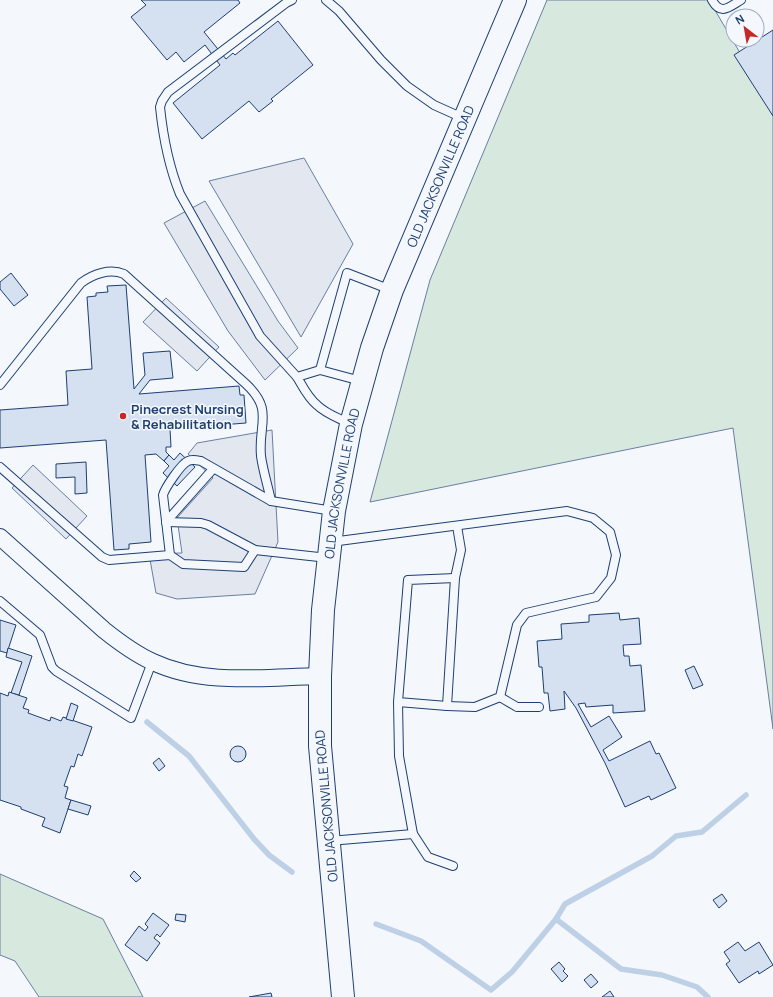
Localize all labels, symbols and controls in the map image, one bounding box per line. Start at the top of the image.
north arrow [725,8,765,48]
text: N [732,10,747,27]
street label: OLD JACKSONVILLE ROAD [402,102,478,250]
place label: Pinecrest Nursing & Rehabilitation [131,400,244,433]
street label: OLD JACKSONVILLE ROAD [320,406,364,560]
marker: Pinecrest Nursing & Rehabilitation [118,411,128,421]
street label: OLD JACKSONVILLE ROAD [310,729,342,883]

